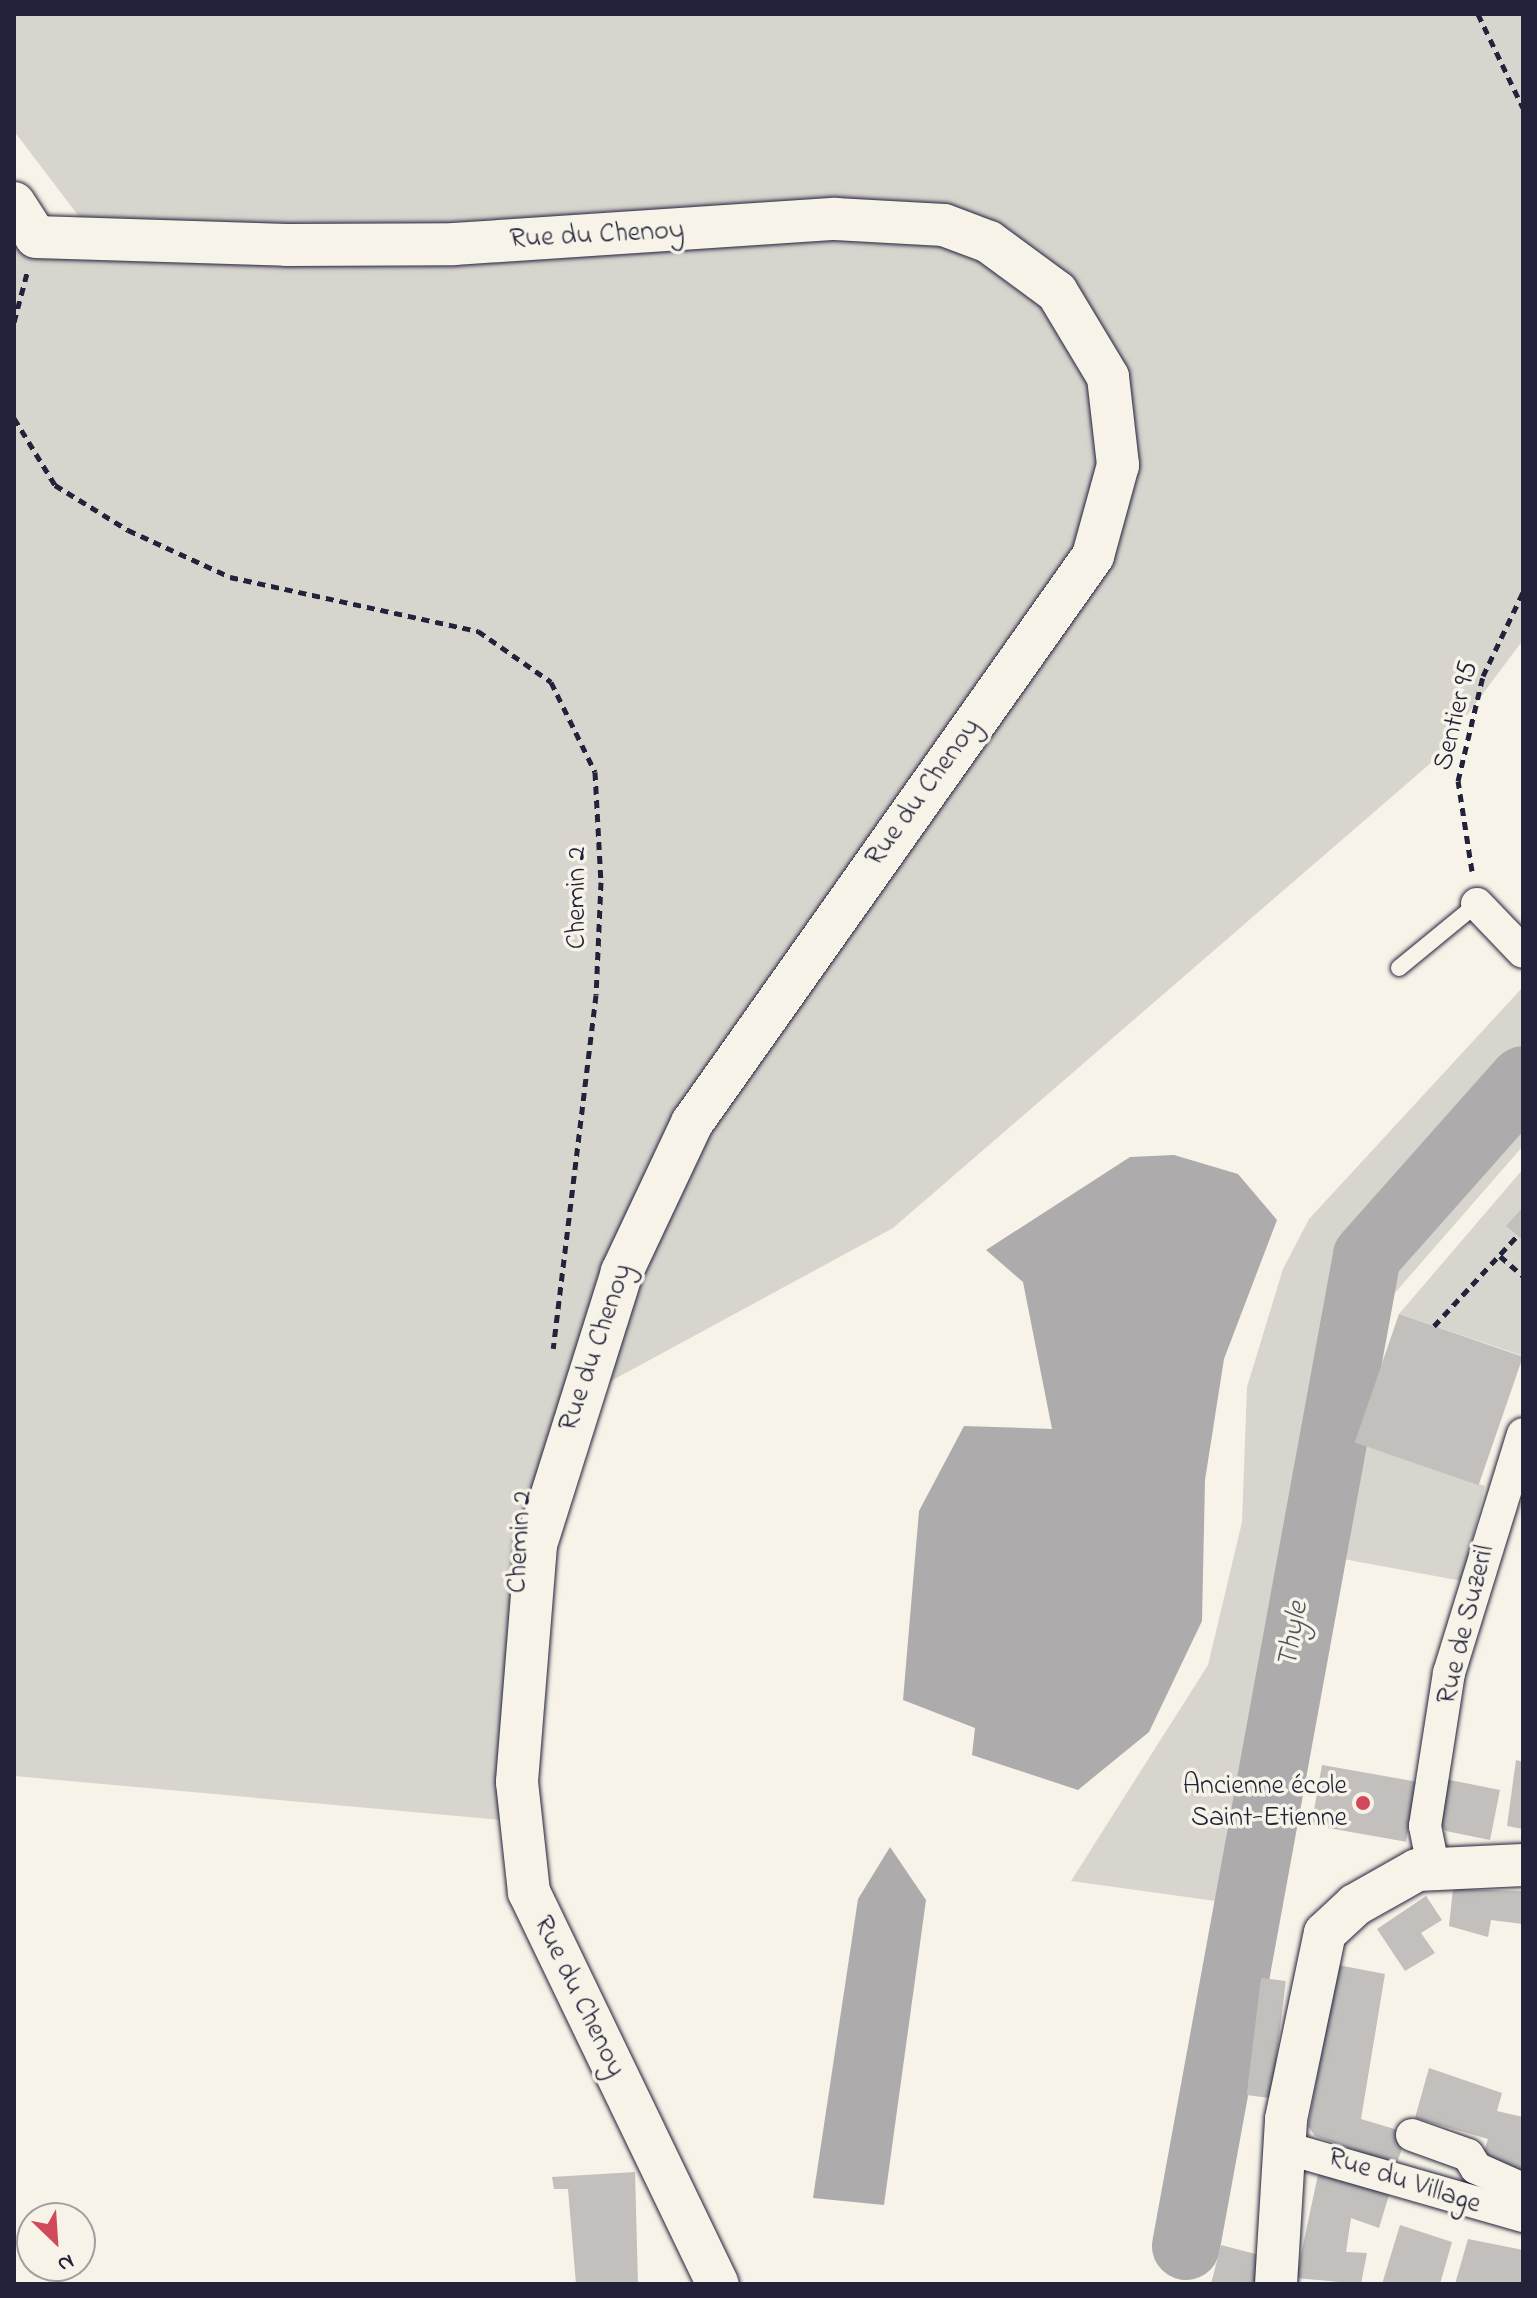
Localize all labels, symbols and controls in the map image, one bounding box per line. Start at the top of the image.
street label: Rue du Chenoy [509,215,685,257]
street label: Sentier 95 [1427,658,1487,774]
street label: Rue du Chenoy [859,712,989,874]
street label: Chemin 2 [561,847,595,949]
street label: Rue du Chenoy [553,1260,641,1436]
street label: Chemin 2 [502,1490,540,1594]
street label: Rue de Suzeril [1431,1542,1503,1708]
water label: Thyle [1270,1599,1318,1671]
place label: Ancienne école Saint-Etienne [1183,1770,1347,1836]
marker: Ancienne école Saint-Etienne [1354,1794,1372,1812]
street label: Rue du Chenoy [525,1911,631,2083]
street label: Rue du Village [1323,2141,1485,2223]
north arrow [16,2202,96,2282]
text: N [52,2244,79,2280]

